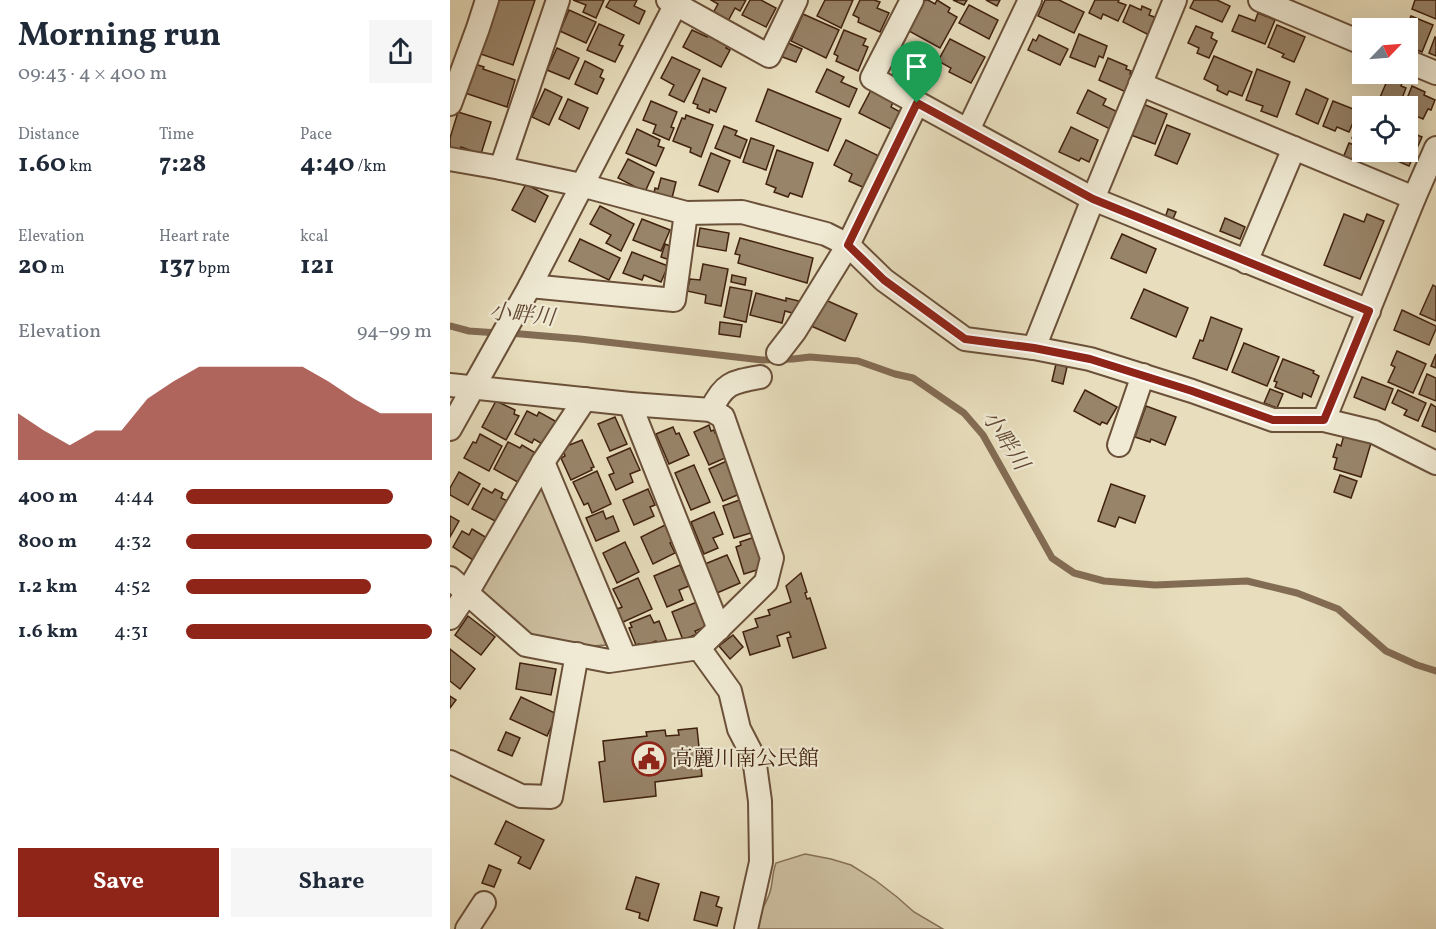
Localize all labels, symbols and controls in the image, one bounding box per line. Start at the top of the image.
text: Morning run [18,14,221,60]
north arrow [1352,18,1418,84]
map controls [1352,18,1418,162]
button: share [369,20,432,83]
pin [891,41,942,103]
icon: arrive [900,50,933,83]
text: 09:43 · 4 × 400 m [18,60,167,88]
button: locate [1352,96,1418,162]
text: Distance [18,124,79,146]
text: Time [159,124,194,146]
text: Pace [300,124,332,146]
text: 1.60 [18,146,66,182]
text: 7:28 [159,146,207,182]
text: 4:40 [300,146,354,182]
text: km [66,156,92,178]
text: /km [354,156,386,178]
text: Elevation [18,226,85,248]
text: Heart rate [159,226,230,248]
text: kcal [300,226,328,248]
text: 20 [18,248,47,284]
text: 137 [159,248,195,284]
text: 121 [300,248,334,284]
text: m [47,258,65,280]
text: bpm [195,258,230,280]
water label: 小畔川 [488,297,558,335]
text: Elevation [18,318,101,346]
text: 94–99 m [357,318,432,346]
water label: 小畔川 [973,405,1036,479]
text: 400 m [18,483,78,511]
text: 4:44 [114,483,155,511]
text: 800 m [18,528,77,556]
text: 4:32 [114,528,152,556]
text: 1.2 km [18,573,78,601]
text: 4:52 [114,573,151,601]
text: 1.6 km [18,618,78,646]
text: 4:31 [114,618,149,646]
public building icon: 高麗川南公民館 [631,741,667,777]
place label: 高麗川南公民館 [672,745,819,774]
button: Save [18,848,219,917]
button: Share [231,848,432,917]

